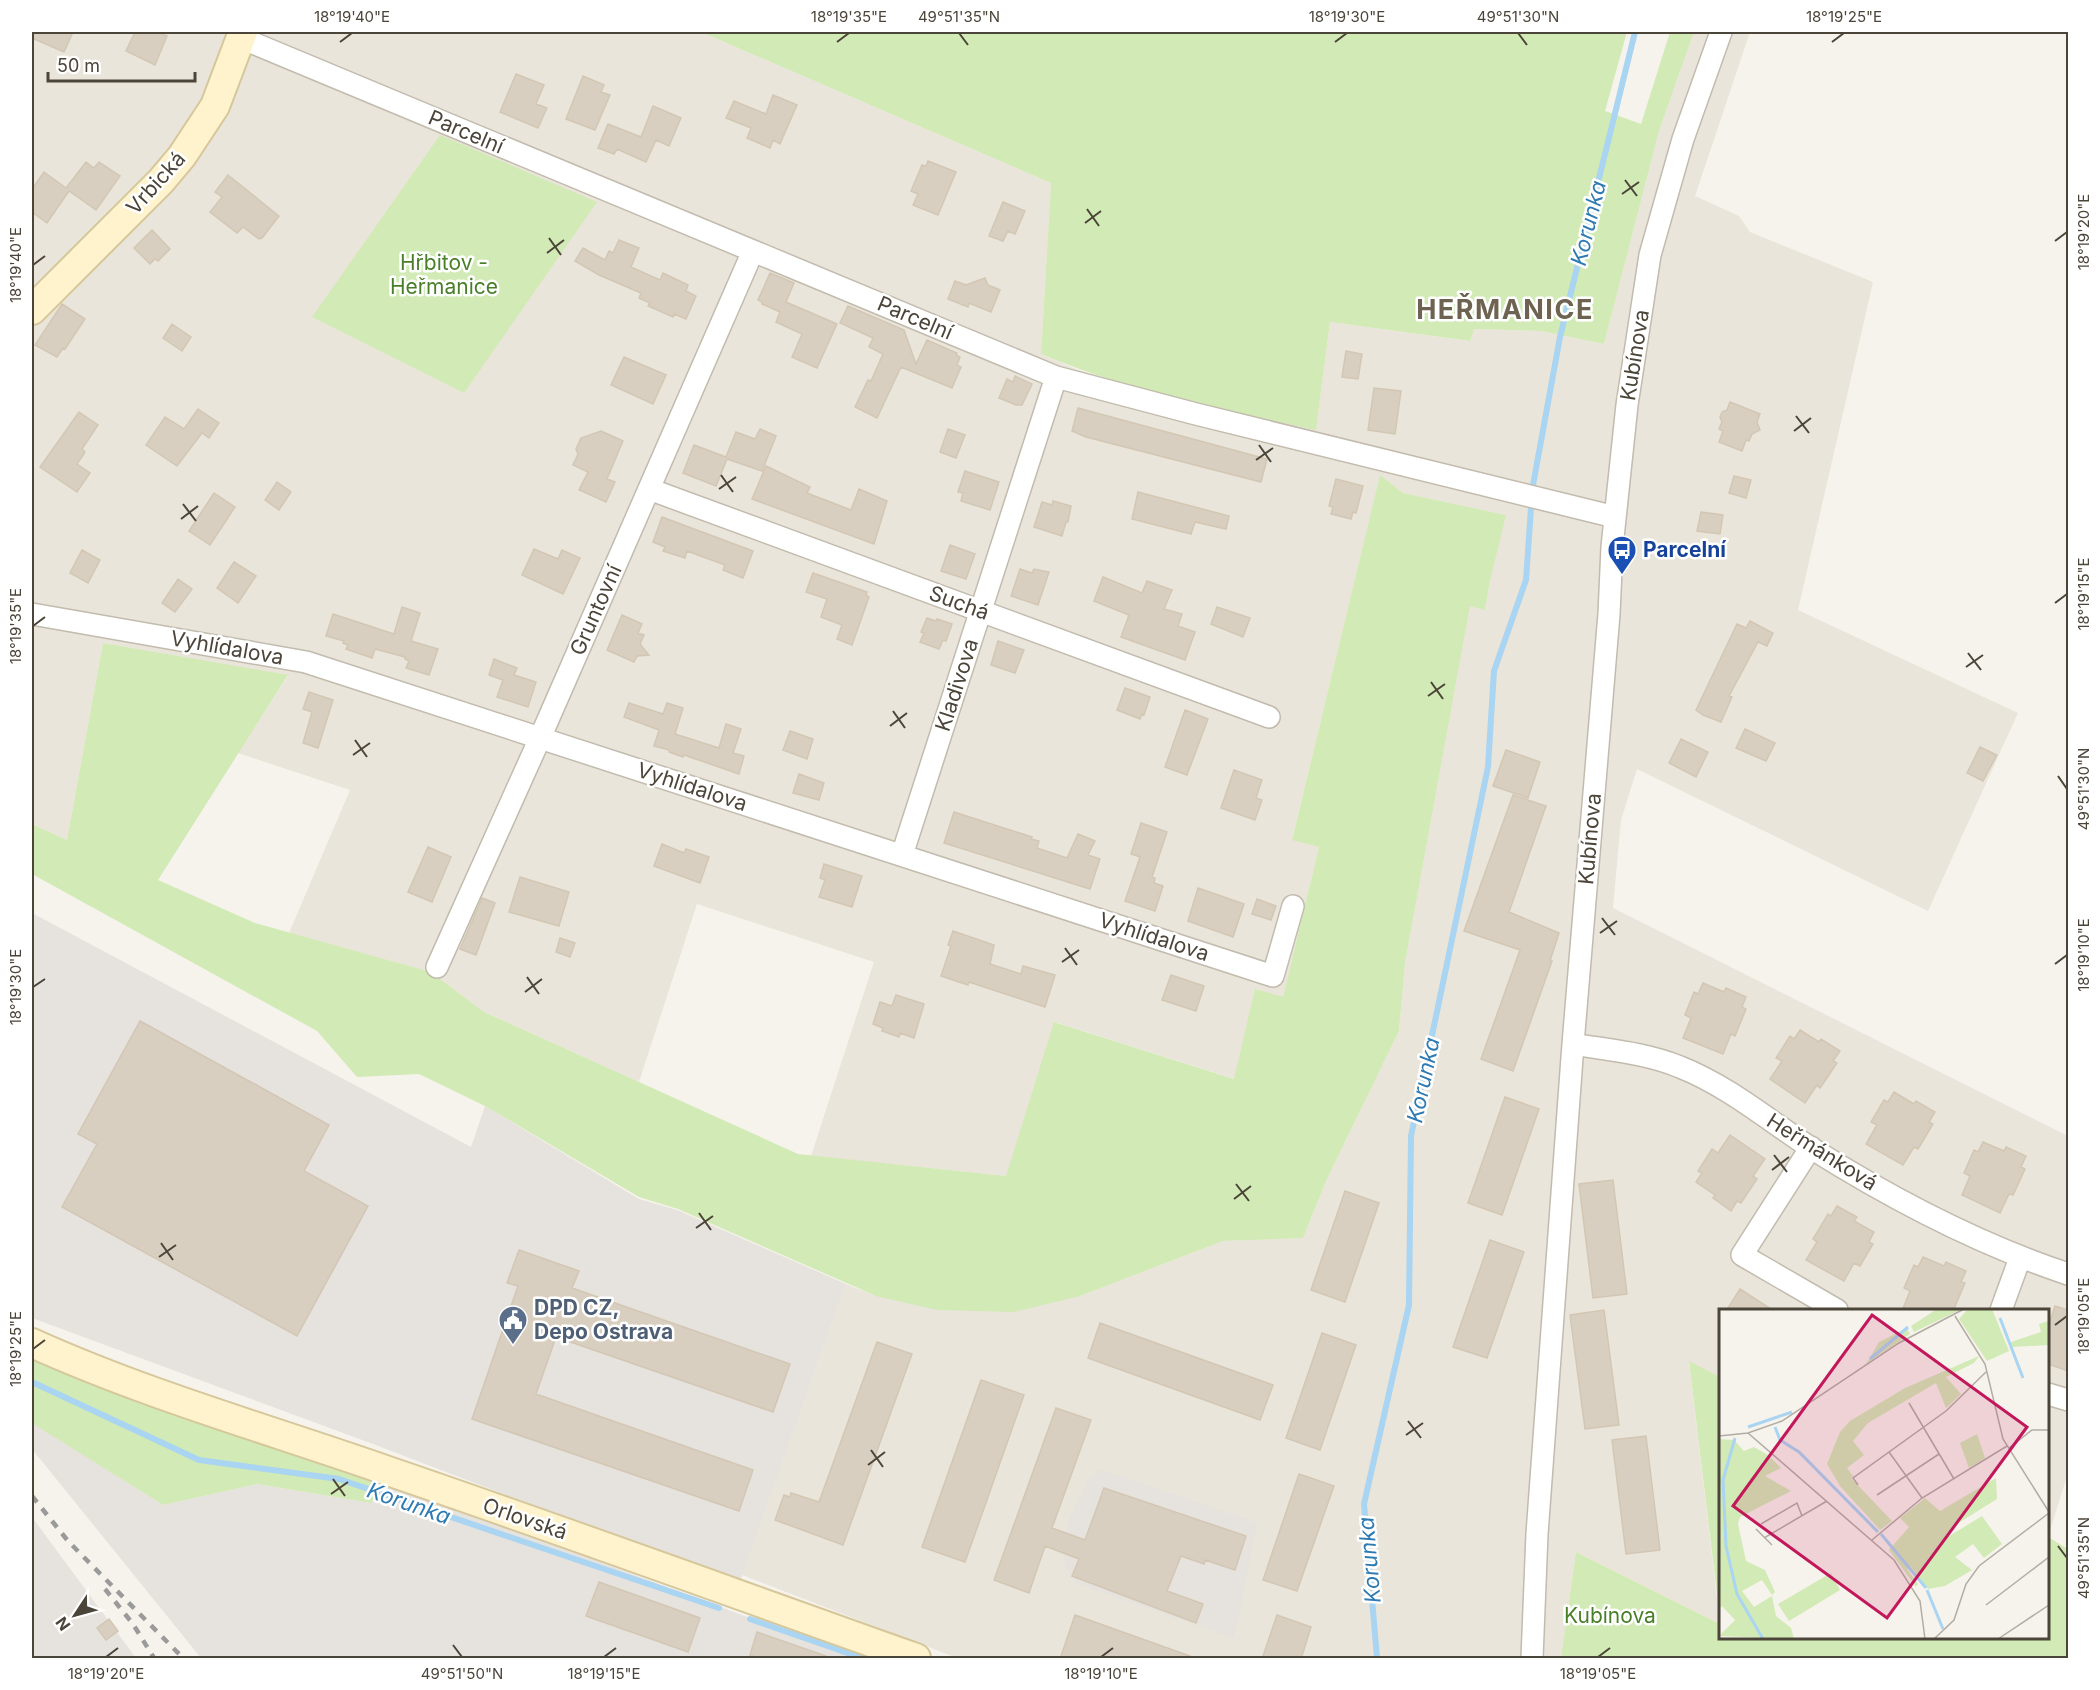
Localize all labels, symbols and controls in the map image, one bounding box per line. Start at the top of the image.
text: 18°19'40"E [314,7,390,26]
text: 18°19'35"E [811,7,887,26]
text: 49°51'35"N [918,7,1000,26]
text: 18°19'30"E [1309,7,1385,26]
text: 49°51'30"N [1477,7,1559,26]
text: 18°19'25"E [1806,7,1882,26]
scale bar [48,45,195,83]
text: 50 m [57,55,100,76]
street label: Parcelní [425,104,509,159]
street label: Vrbická [121,146,190,219]
water label: Korunka [1565,178,1611,268]
text: 18°19'20"E [2074,194,2093,270]
text: 18°19'40"E [6,227,25,303]
park label: Hřbitov - Heřmanice [390,250,498,299]
street label: Parcelní [874,290,958,345]
district label: HEŘMANICE [1416,293,1594,326]
street label: Kubínova [1615,308,1654,402]
bus stop icon: Parcelní [1606,534,1638,576]
place label: Parcelní [1643,537,1726,562]
text: 18°19'15"E [2074,557,2093,631]
street label: Gruntovní [564,560,627,659]
street label: Suchá [926,580,993,625]
text: 18°19'35"E [6,588,25,664]
street label: Vyhlídalova [169,625,286,670]
street label: Kladivova [930,635,983,734]
text: 49°51'30"N [2074,748,2093,830]
street label: Vyhlídalova [634,757,750,816]
street label: Kubínova [1573,792,1606,886]
street label: Vyhlídalova [1096,907,1212,966]
text: 18°19'10"E [2074,918,2093,992]
text: 18°19'30"E [6,949,25,1025]
water label: Korunka [1401,1035,1445,1125]
street label: Heřmánková [1762,1108,1882,1195]
text: 18°19'05"E [2074,1278,2093,1354]
place label: DPD CZ, Depo Ostrava [534,1295,673,1344]
public building icon: DPD CZ, Depo Ostrava [497,1304,529,1346]
inset map [1719,1309,2049,1639]
text: 18°19'25"E [6,1311,25,1387]
water label: Korunka [364,1477,454,1529]
street label: Orlovská [480,1492,571,1545]
water label: Korunka [1352,1516,1386,1604]
text: 49°51'35"N [2074,1517,2093,1599]
north arrow [45,1585,105,1645]
park label: Kubínova [1564,1603,1656,1628]
text: N [51,1613,75,1635]
text: 18°19'20"E [68,1664,144,1683]
text: 49°51'50"N [421,1664,503,1683]
text: 18°19'15"E [567,1664,641,1683]
text: 18°19'10"E [1064,1664,1138,1683]
text: 18°19'05"E [1560,1664,1636,1683]

